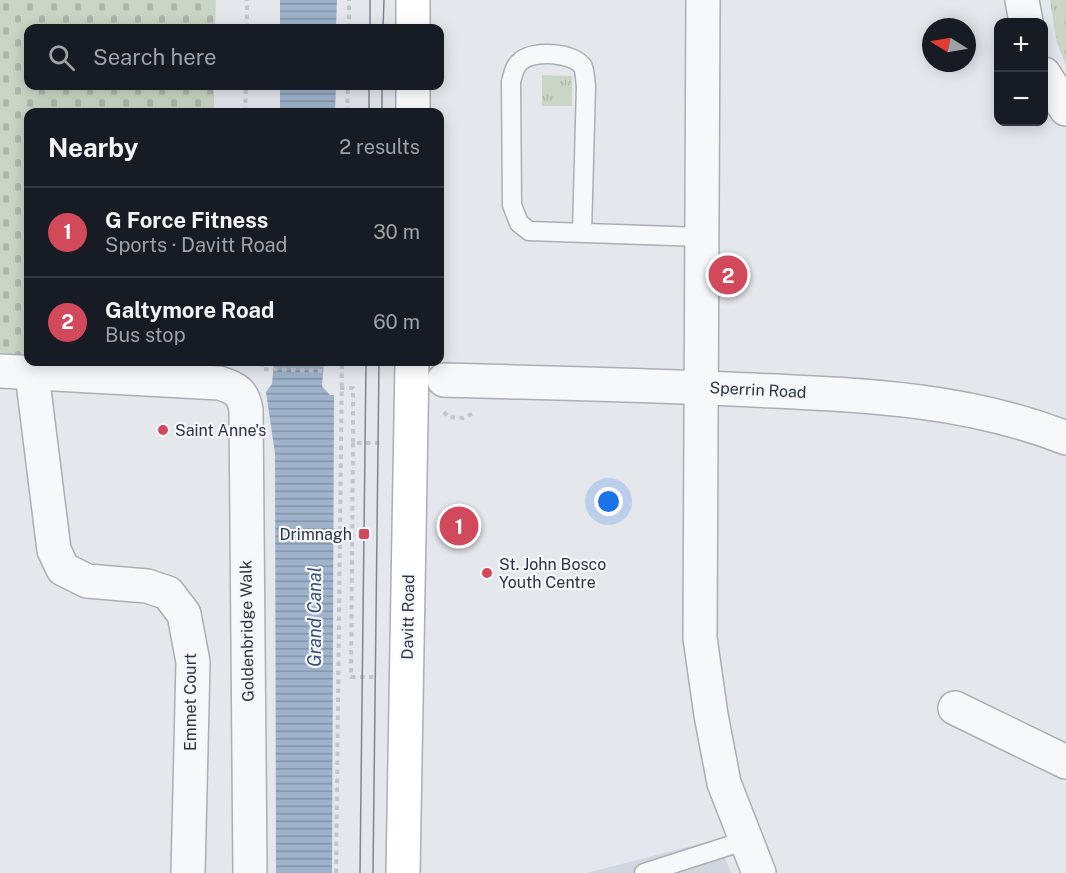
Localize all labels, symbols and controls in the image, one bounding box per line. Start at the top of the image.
north arrow [922,18,976,72]
map controls [994,18,1048,126]
button: + [994,18,1048,72]
search box [24,24,444,90]
icon: search [45,41,78,74]
text: Search here [93,44,217,70]
button: − [994,72,1048,126]
text: Nearby [48,132,138,163]
text: 2 results [339,135,420,159]
text: G Force Fitness [105,207,268,233]
text: 1 [63,220,72,244]
text: 30 m [373,220,420,244]
text: Sports · Davitt Road [105,233,288,257]
pin: 2 [708,252,748,298]
text: Galtymore Road [105,297,274,323]
text: 2 [61,310,74,334]
text: 60 m [373,310,420,334]
text: Bus stop [105,323,186,347]
street label: Sperrin Road [709,378,807,402]
place label: Saint Anne's [175,421,266,440]
marker: Saint Anne's [156,423,170,437]
your location [594,487,623,516]
pin: 1 [440,504,478,548]
place label: Drimnagh [280,525,352,544]
marker: Drimnagh [357,527,371,541]
place label: St. John Bosco Youth Centre [499,555,606,592]
street label: Goldenbridge Walk [236,560,258,702]
marker: St. John Bosco Youth Centre [480,566,494,580]
water label: Grand Canal [304,567,325,667]
street label: Davitt Road [398,574,418,660]
street label: Emmet Court [181,653,200,751]

